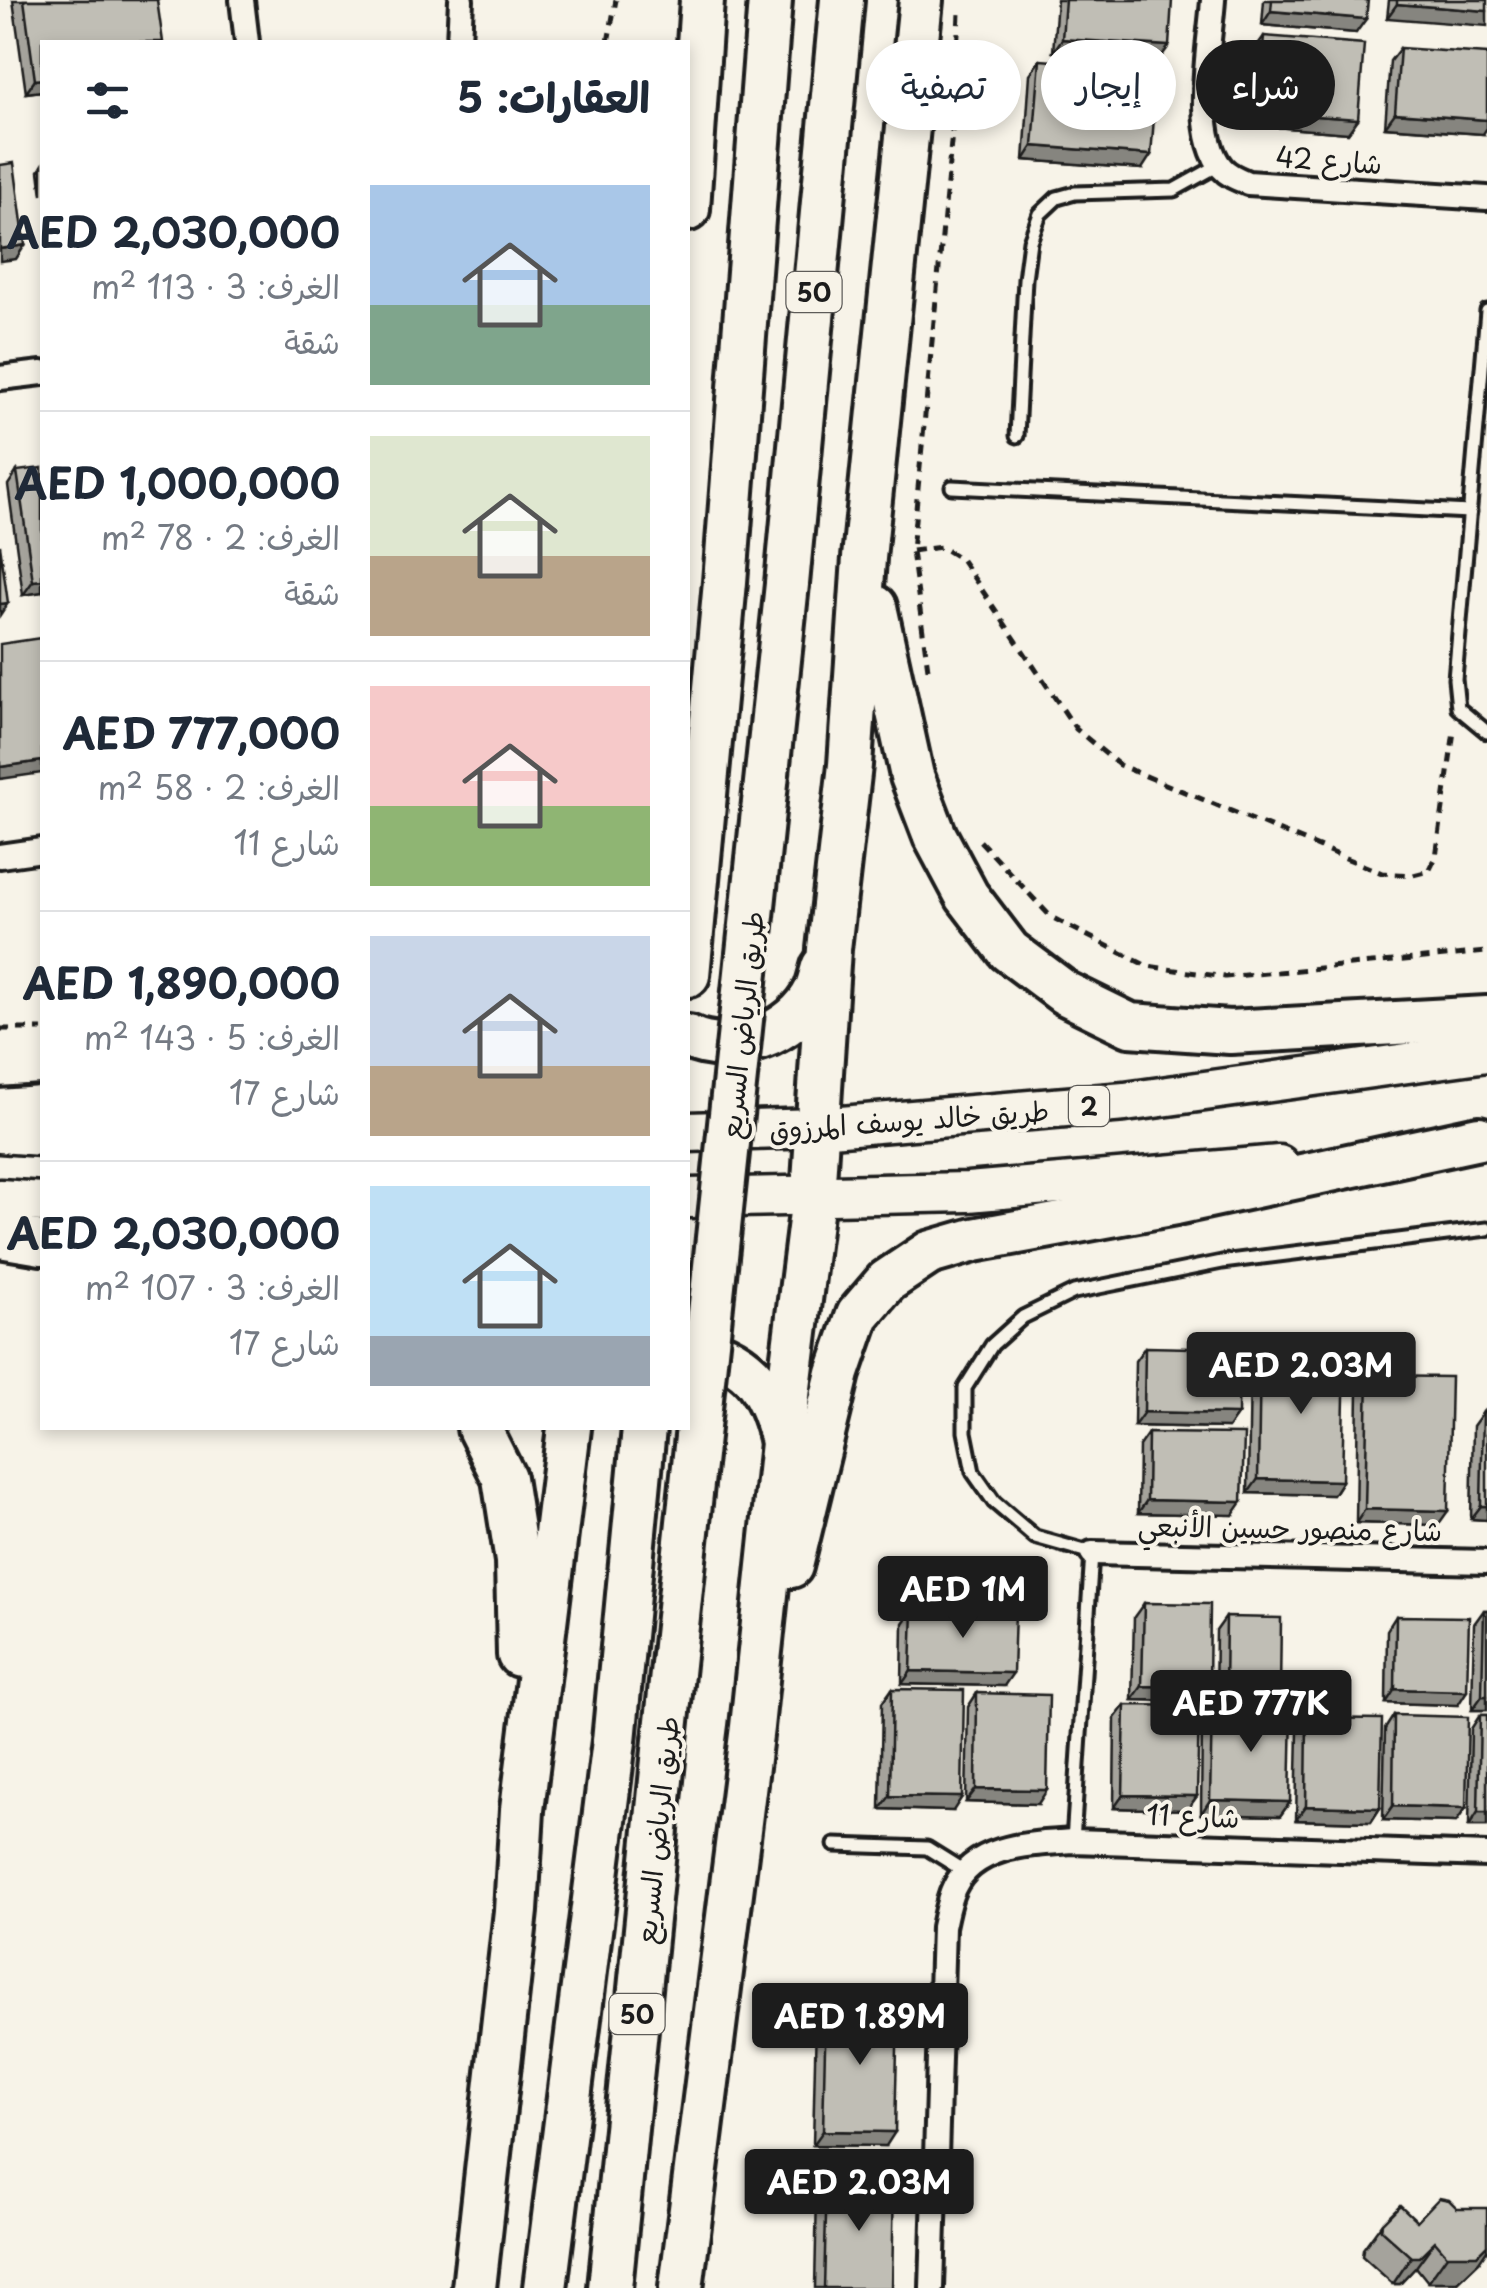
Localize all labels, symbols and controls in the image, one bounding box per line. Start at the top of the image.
chip: تصفية [866,40,1021,130]
chip: إيجار [1041,40,1176,130]
chip: شراء [1196,40,1335,130]
text: العقارات: 5 [457,64,650,127]
icon: filters [80,73,135,128]
street label: شارع 42 [1274,134,1384,184]
text: AED 2,030,000 [7,199,340,262]
icon: home [450,225,570,345]
text: الغرف: 3 · 113 m² [91,262,340,310]
road number: 50 [786,272,842,312]
text: شقة [284,317,340,365]
text: AED 1,000,000 [14,450,340,513]
icon: home [450,476,570,596]
text: الغرف: 2 · 78 m² [101,513,340,561]
text: شقة [284,568,340,616]
text: AED 777,000 [63,700,340,763]
icon: home [450,726,570,846]
text: الغرف: 2 · 58 m² [98,763,340,811]
text: شارع 11 [234,818,340,866]
street label: طريق الرياض السريع [708,909,774,1141]
text: AED 1,890,000 [23,950,340,1013]
icon: home [450,976,570,1096]
text: الغرف: 5 · 143 m² [84,1013,340,1061]
text: شارع 17 [229,1068,340,1116]
road number: 2 [1069,1086,1109,1126]
street label: طريق خالد يوسف المرزوق [767,1088,1051,1150]
text: AED 2,030,000 [7,1200,340,1263]
icon: home [450,1226,570,1346]
text: الغرف: 3 · 107 m² [85,1263,340,1311]
text: شارع 17 [229,1318,340,1366]
pin: AED 2.03M [1187,1332,1415,1417]
text: AED 2.03M [1209,1340,1393,1388]
street label: شارع منصور حسين الأنبعي [1137,1503,1443,1556]
pin: AED 1M [882,1556,1044,1641]
text: AED 1M [900,1564,1026,1612]
pin: AED 777K [1148,1670,1354,1755]
text: AED 777K [1172,1678,1330,1726]
street label: طريق الرياض السريع [623,1714,689,1946]
street label: شارع 11 [1146,1792,1240,1838]
pin: AED 1.89M [746,1983,974,2068]
text: AED 1.89M [774,1991,946,2039]
road number: 50 [610,1994,664,2034]
pin: AED 2.03M [745,2149,973,2234]
text: AED 2.03M [767,2157,951,2205]

